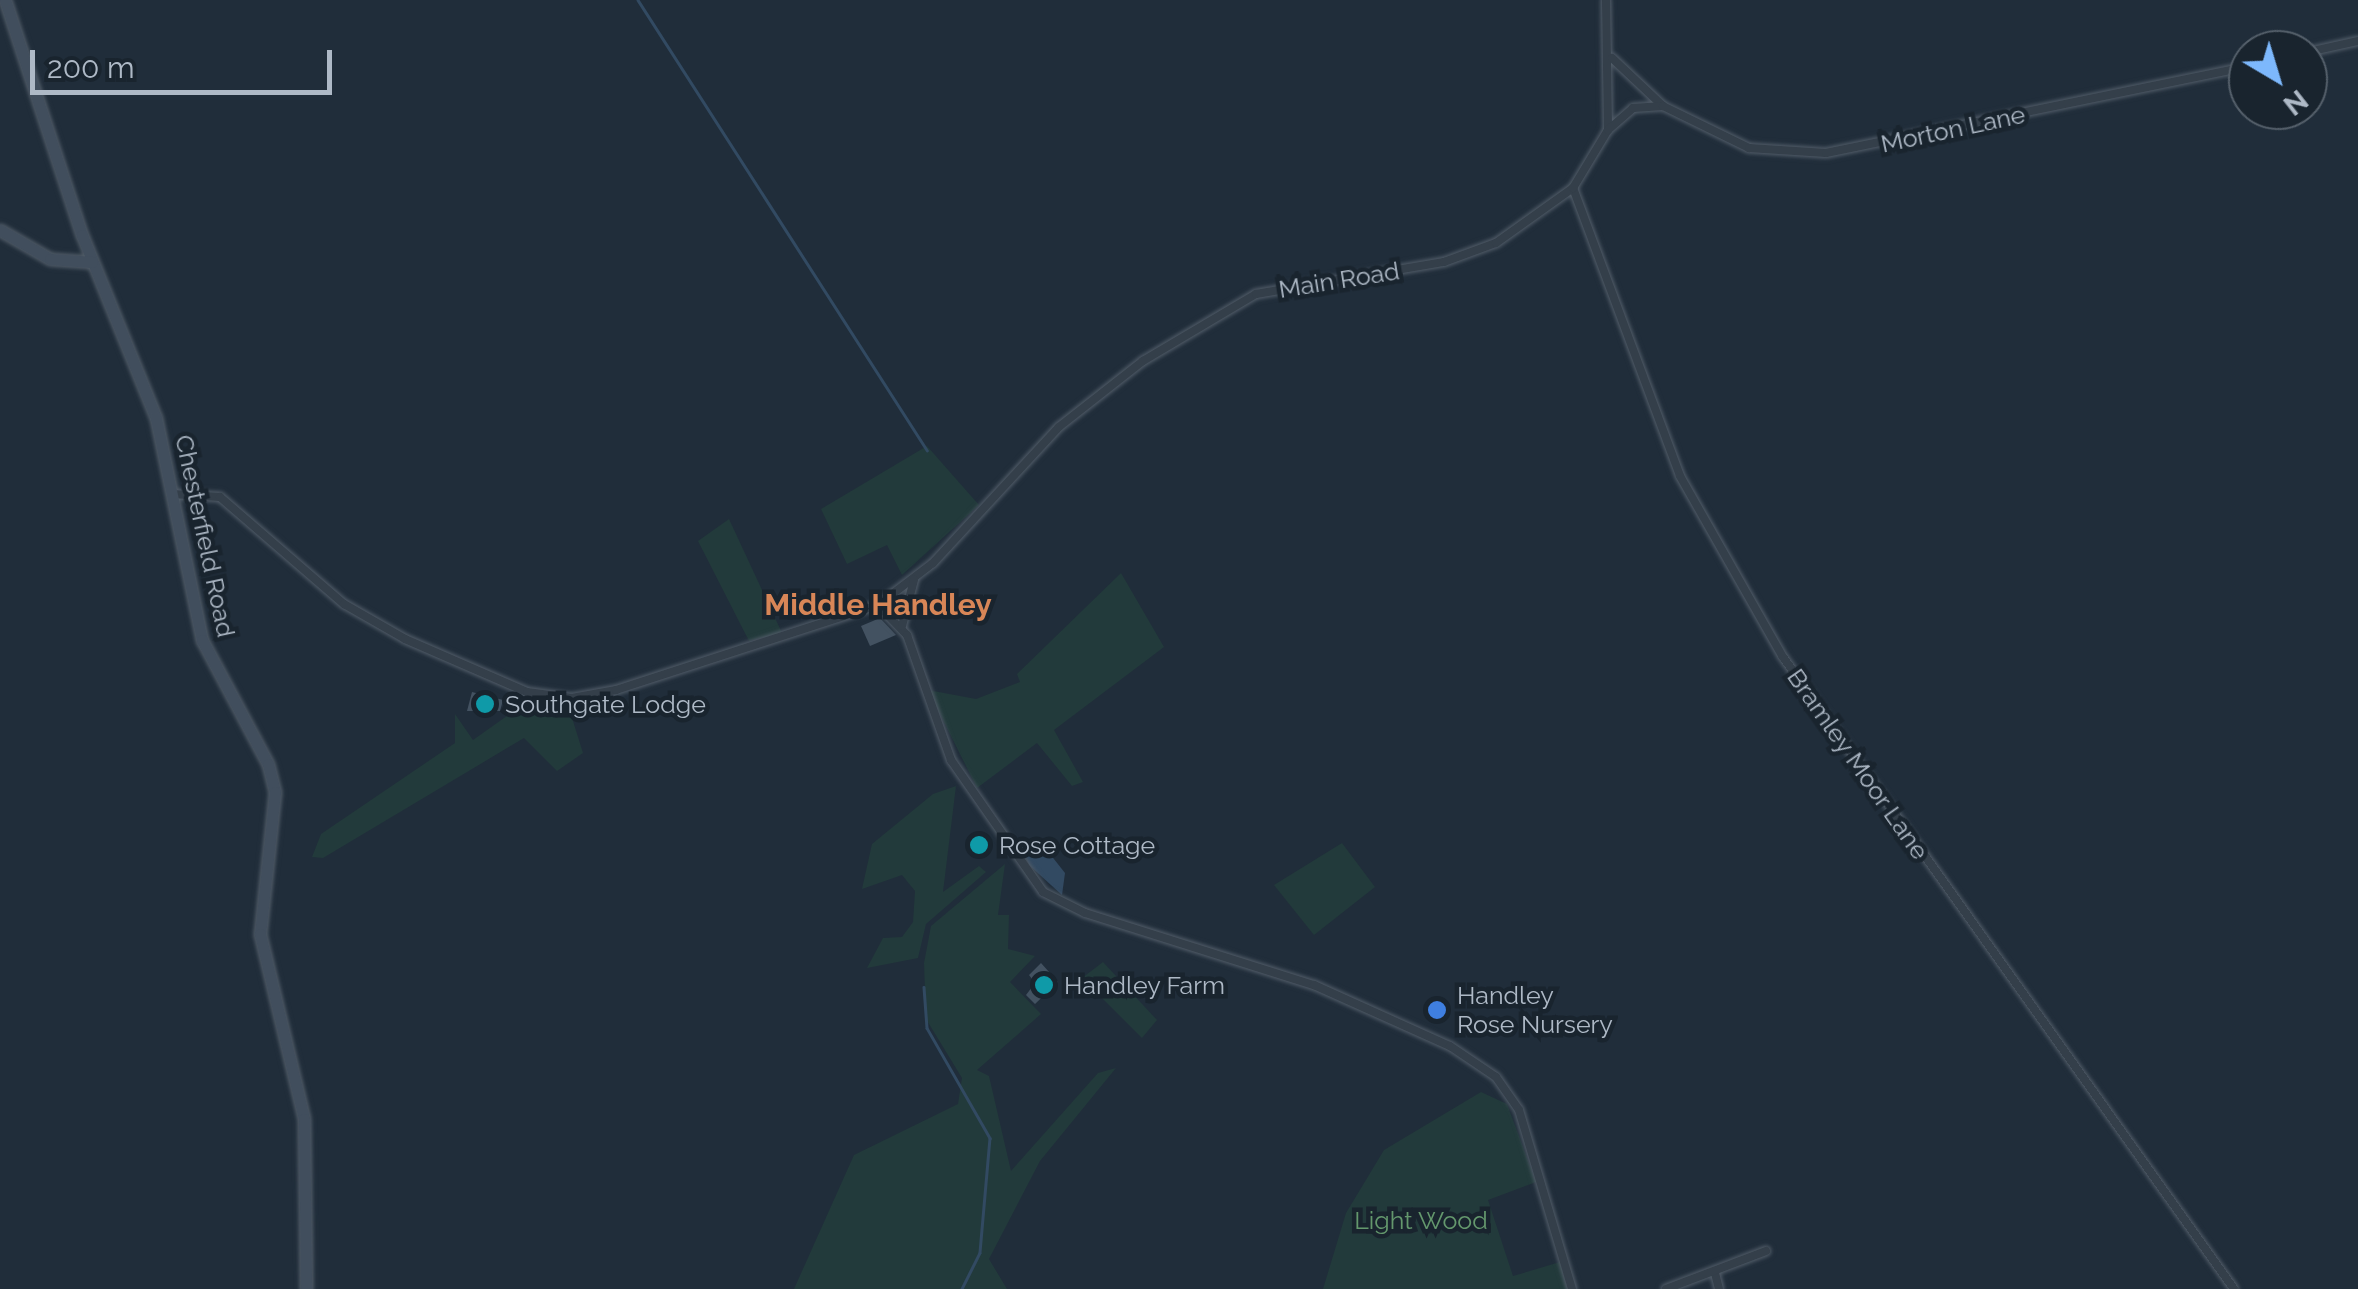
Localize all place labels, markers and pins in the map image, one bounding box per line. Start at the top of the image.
place label: Southgate Lodge [505,689,706,719]
marker: Southgate Lodge [474,693,496,715]
place label: Rose Cottage [999,830,1155,860]
marker: Rose Cottage [968,834,990,856]
place label: Handley Farm [1064,970,1226,1000]
marker: Handley Farm [1033,974,1055,996]
place label: Handley Rose Nursery [1457,981,1613,1040]
marker: Handley Rose Nursery [1426,999,1448,1021]

